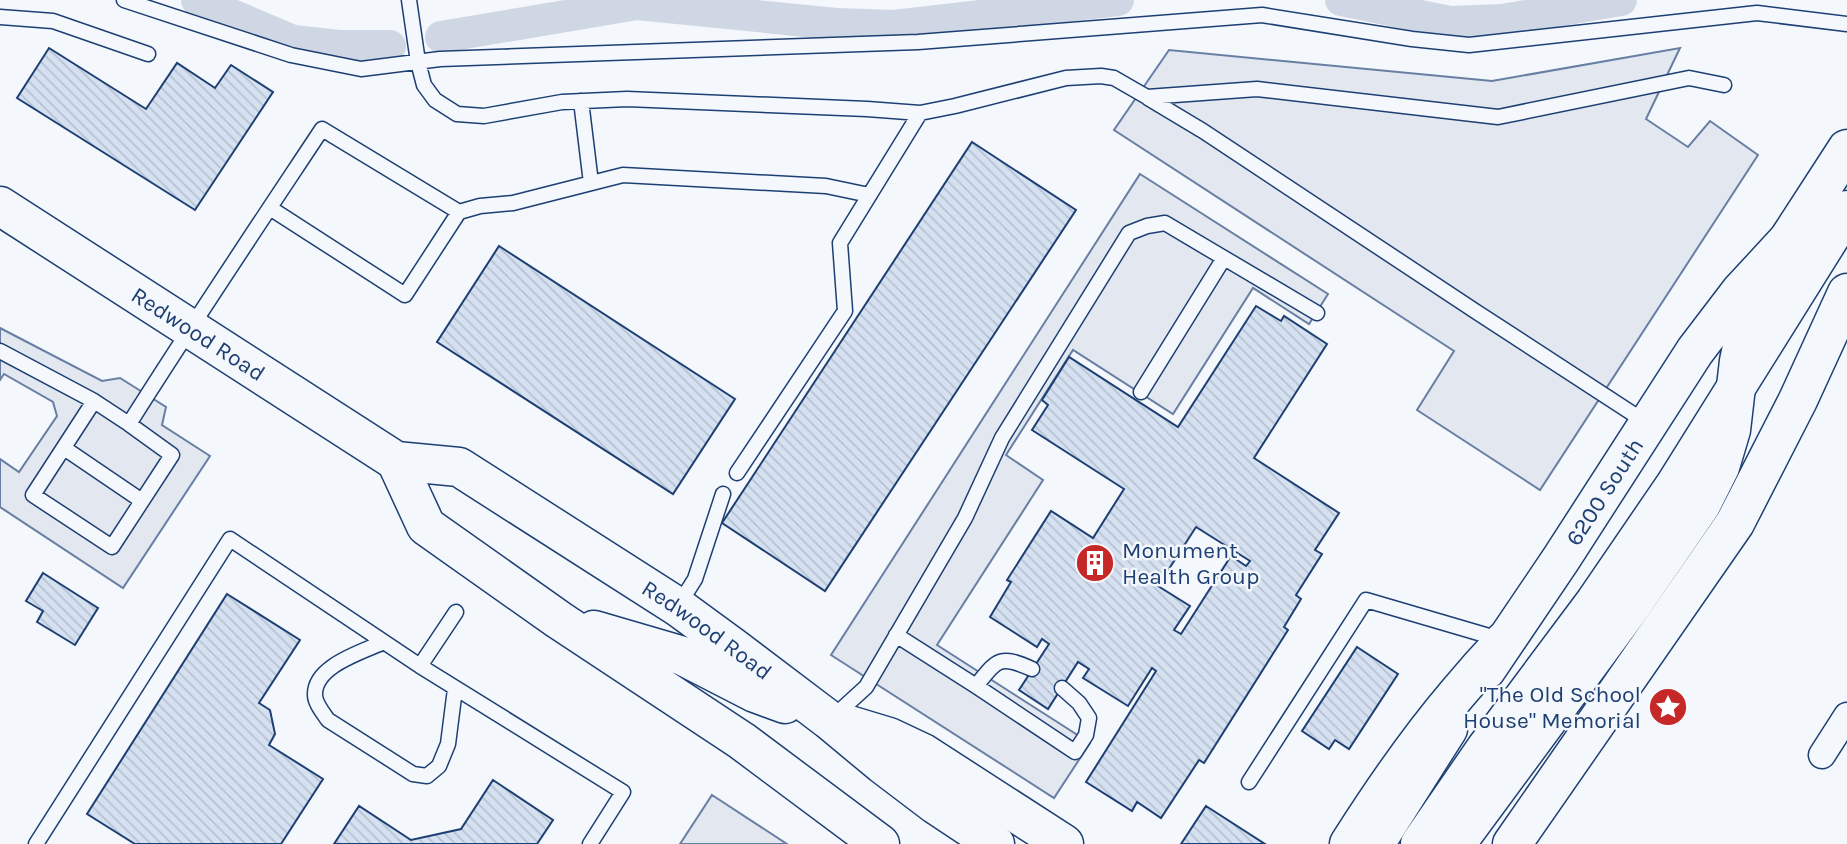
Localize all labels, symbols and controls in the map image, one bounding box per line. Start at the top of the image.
street label: Redwood Road [127,281,270,387]
street label: 6200 South [1560,433,1649,550]
place label: Monument Health Group [1122,537,1259,590]
building icon: Monument Health Group [1074,542,1116,584]
street label: Redwood Road [637,574,777,685]
place label: "The Old School House" Memorial [1463,681,1641,734]
place icon: "The Old School House" Memorial [1647,686,1689,728]

